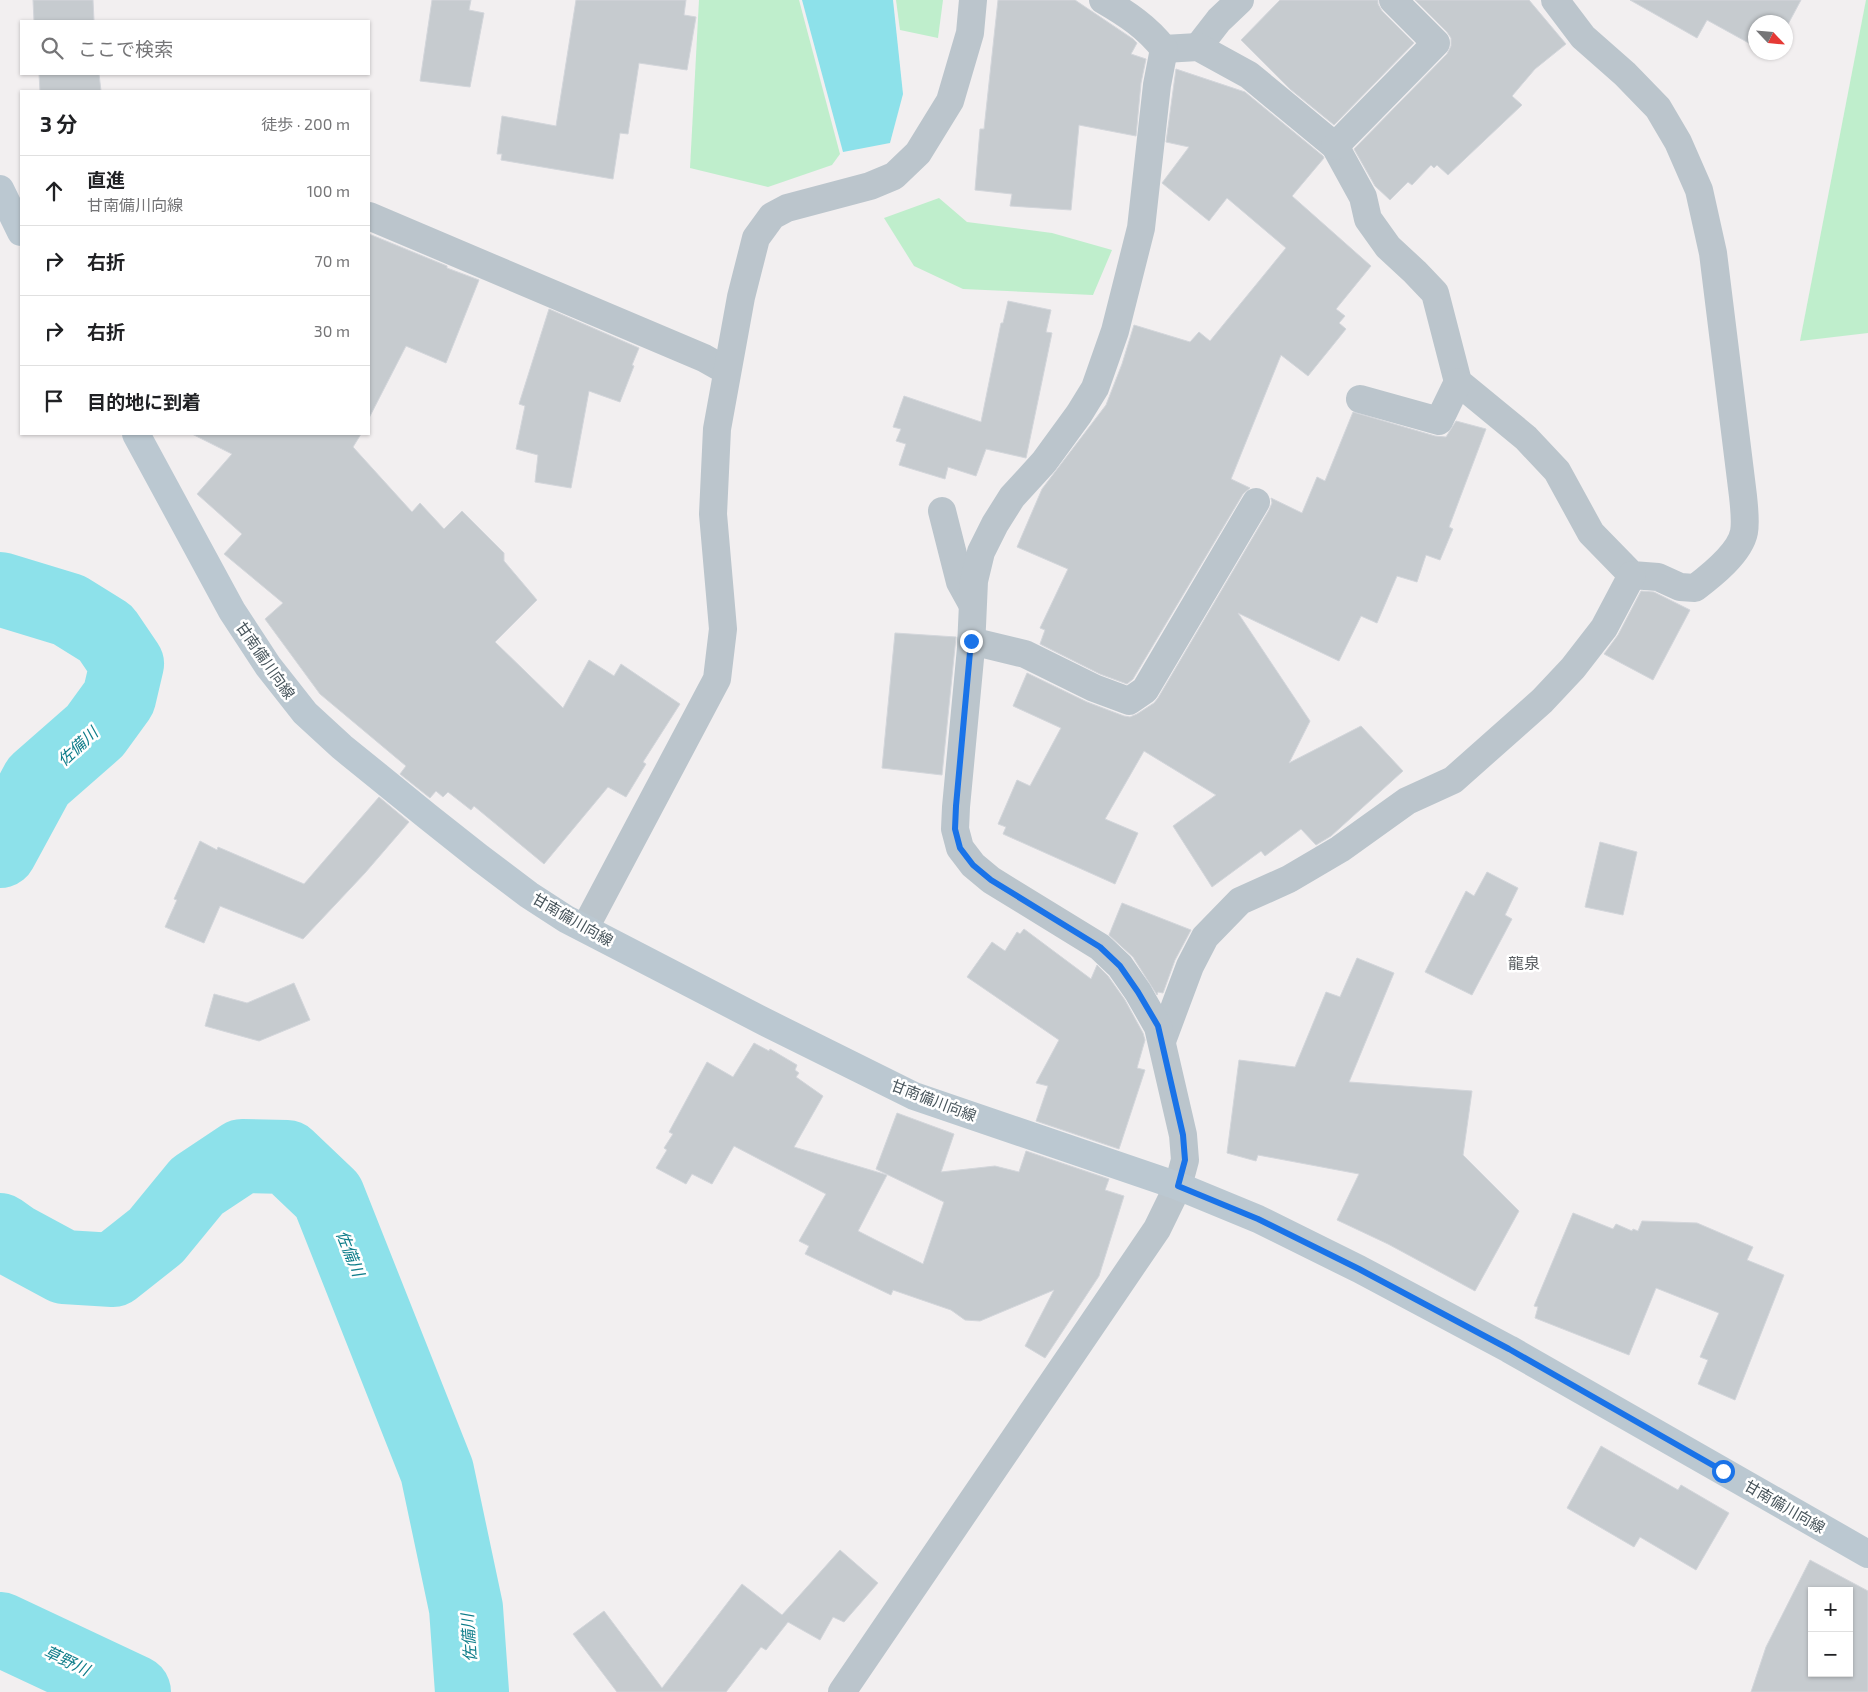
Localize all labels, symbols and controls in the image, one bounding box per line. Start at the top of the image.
north arrow [1748,15,1793,60]
search box [20,20,370,75]
icon: search [38,34,66,62]
text: ここで検索 [78,37,173,60]
text: 3 分 [40,111,77,136]
text: 徒歩 · 200 m [261,114,350,133]
text: 直進 [87,168,125,191]
icon: ahead [40,177,68,205]
text: 100 m [307,181,350,200]
text: 甘南備川向線 [87,195,183,214]
icon: right [40,247,68,275]
text: 右折 [87,250,125,273]
text: 70 m [315,251,350,270]
icon: right [40,317,68,345]
text: 右折 [87,320,125,343]
text: 30 m [314,321,350,340]
icon: arrive [40,387,68,415]
text: 目的地に到着 [87,390,201,413]
street label: 甘南備川向線 [233,618,299,702]
route end [960,630,983,653]
water label: 佐備川 [53,721,102,769]
street label: 甘南備川向線 [530,889,616,949]
district label: 龍泉 [1508,953,1540,972]
street label: 甘南備川向線 [889,1075,979,1125]
water label: 佐備川 [333,1227,370,1281]
route start [1712,1460,1735,1483]
street label: 甘南備川向線 [1742,1476,1828,1536]
map controls [1808,1587,1853,1677]
button: + [1808,1587,1853,1632]
water label: 佐備川 [457,1611,479,1663]
button: − [1808,1632,1853,1677]
water label: 草野川 [41,1641,95,1680]

